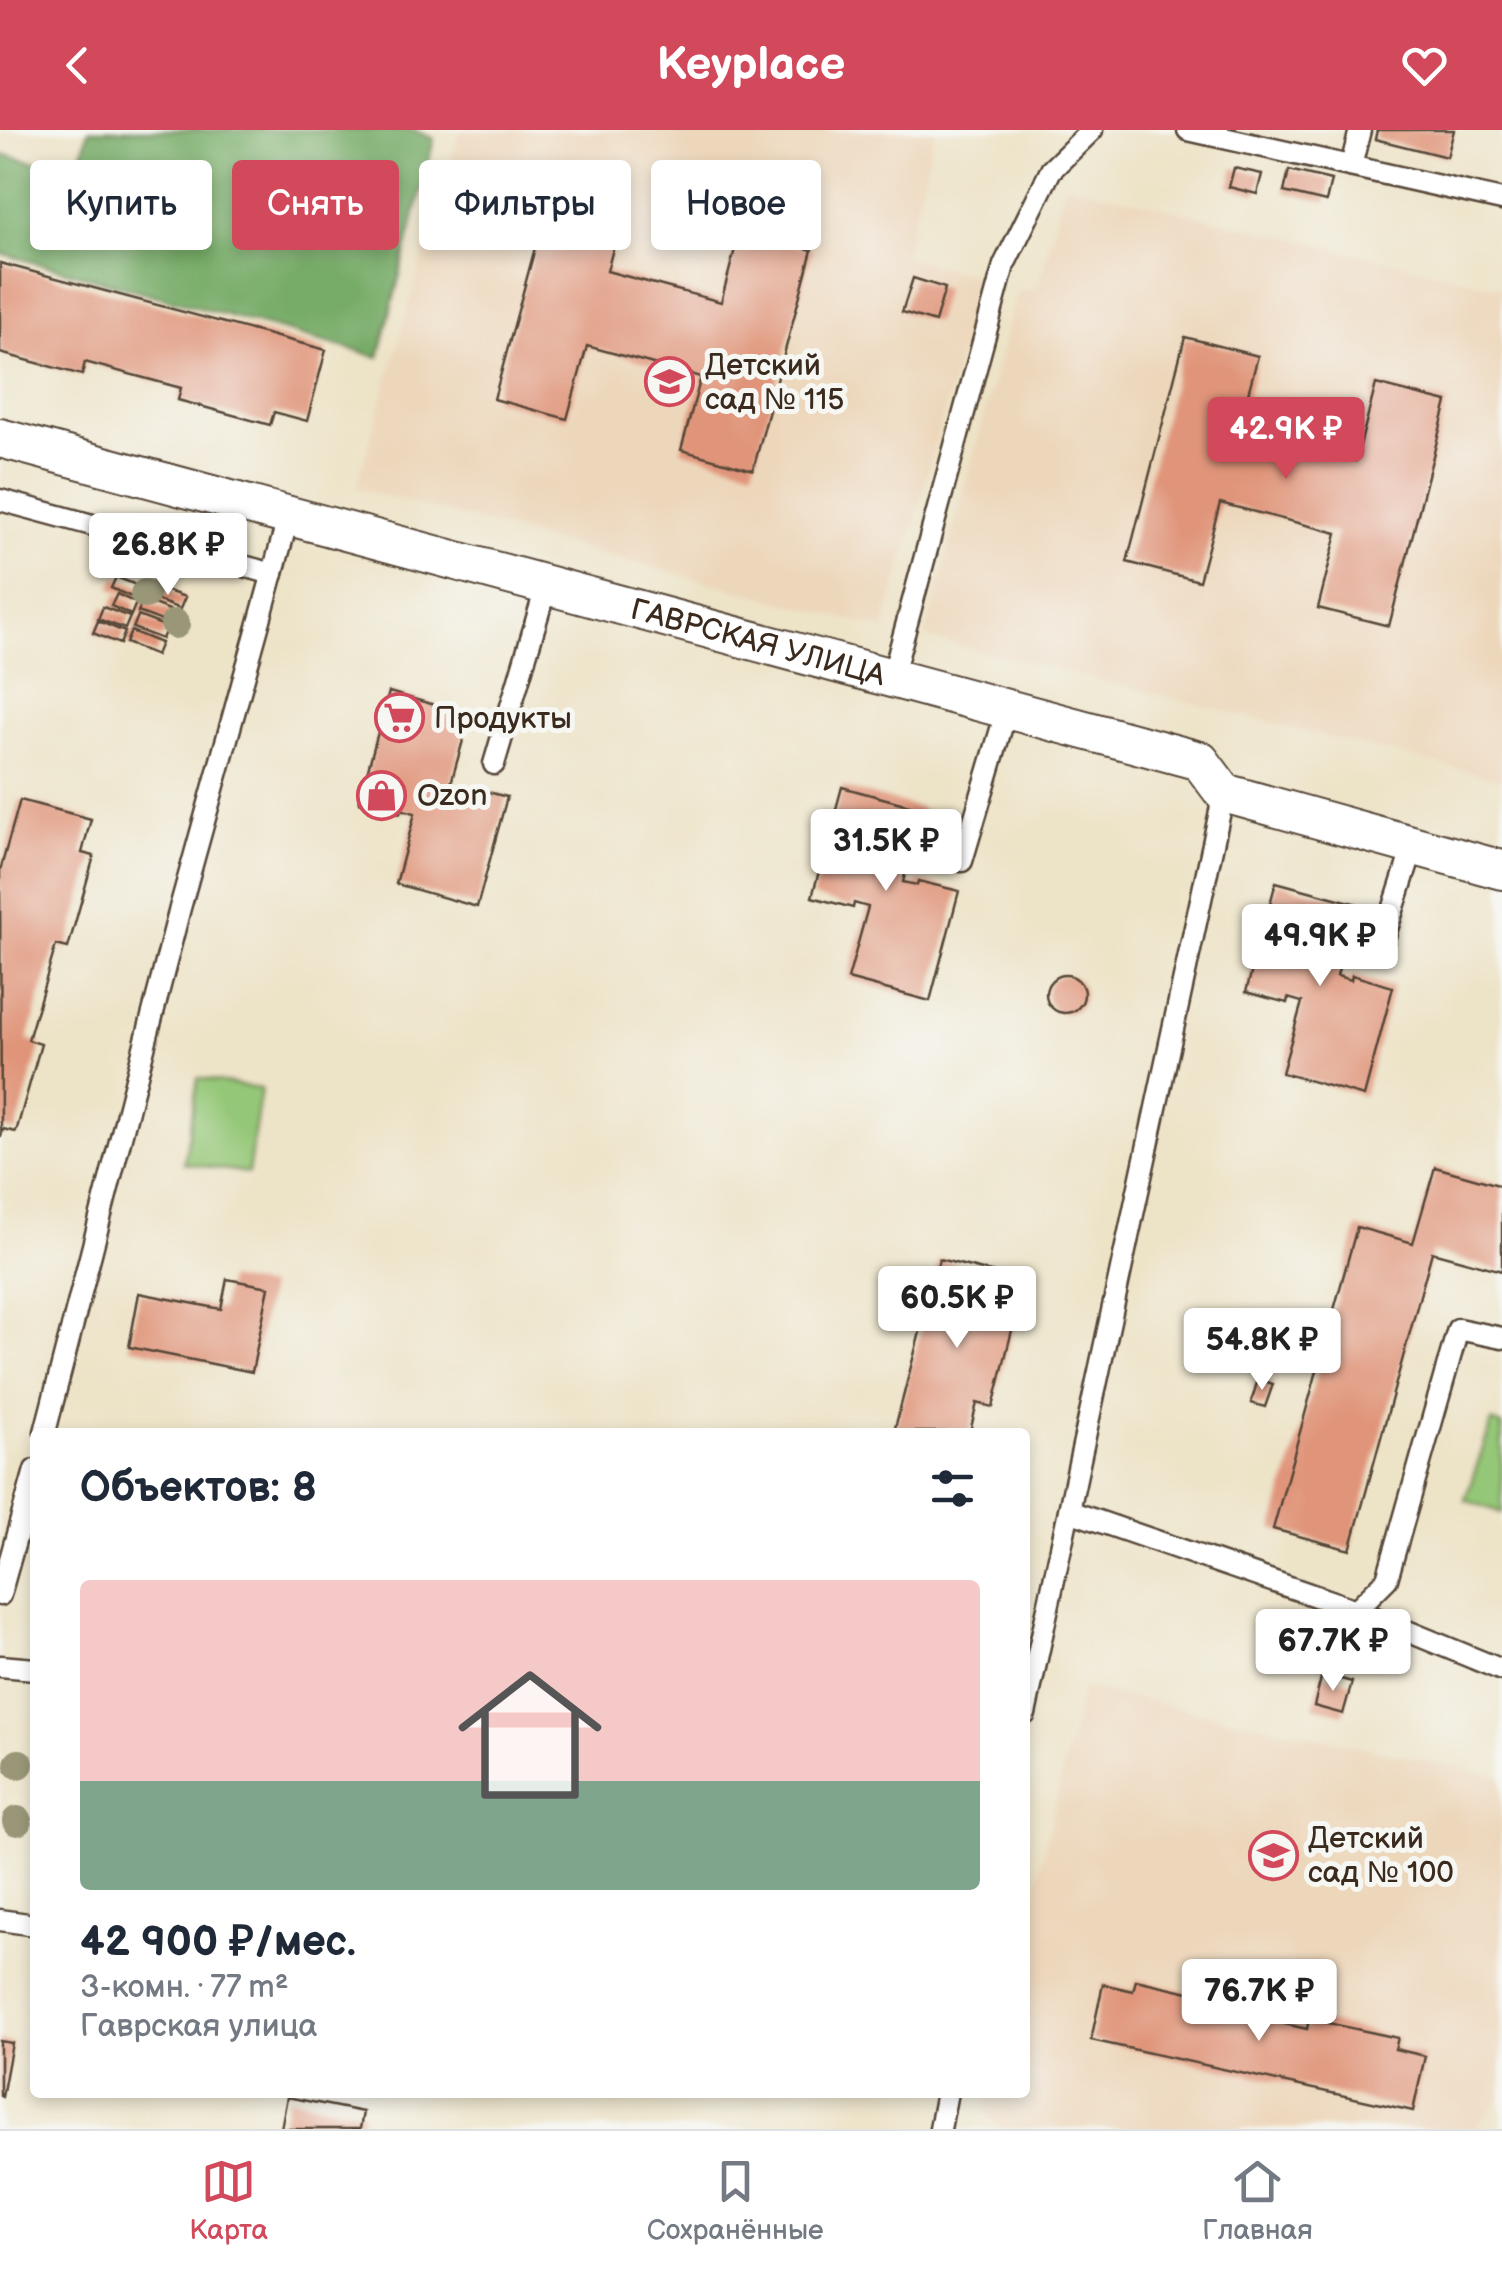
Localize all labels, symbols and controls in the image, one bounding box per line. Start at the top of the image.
icon: back [50,38,105,93]
text: Keyplace [657,38,845,93]
icon: heart [1397,38,1452,93]
chip: Купить [30,160,212,250]
chip: Снять [232,160,399,250]
chip: Фильтры [419,160,631,250]
chip: Новое [651,160,821,250]
place label: Детский сад № 115 [705,348,845,418]
school or university icon: Детский сад № 115 [644,356,696,408]
pin: 42.9K ₽ [1194,397,1378,482]
text: 42.9K ₽ [1230,410,1342,449]
pin: 26.8K ₽ [76,513,260,598]
text: 26.8K ₽ [111,526,225,565]
street label: ГАВРСКАЯ УЛИЦА [627,592,890,695]
supermarket icon: Продукты [373,692,425,744]
place label: Продукты [434,701,572,737]
shop icon: Ozon [356,769,408,821]
place label: Ozon [417,778,487,814]
pin: 31.5K ₽ [794,809,978,894]
text: 31.5K ₽ [833,822,939,861]
pin: 49.9K ₽ [1228,904,1412,989]
text: 49.9K ₽ [1264,917,1376,956]
pin: 60.5K ₽ [865,1266,1049,1351]
text: 60.5K ₽ [900,1279,1014,1318]
pin: 54.8K ₽ [1170,1308,1354,1393]
text: 54.8K ₽ [1206,1321,1318,1360]
icon: filters [925,1461,980,1516]
text: Объектов: 8 [80,1463,317,1514]
pin: 67.7K ₽ [1241,1609,1425,1694]
text: 67.7K ₽ [1278,1622,1388,1661]
icon: home [440,1645,620,1825]
place label: Детский сад № 100 [1308,1821,1454,1891]
school or university icon: Детский сад № 100 [1247,1829,1299,1881]
text: 42 900 ₽/мес. [80,1917,356,1968]
pin: 76.7K ₽ [1167,1959,1351,2044]
text: 3-комн. · 77 m² [80,1968,288,2007]
text: 76.7K ₽ [1204,1972,1314,2011]
text: Гаврская улица [80,2007,317,2046]
tab: Карта [189,2154,268,2247]
tab: Сохранённые [647,2154,824,2247]
tab: Главная [1202,2154,1313,2247]

